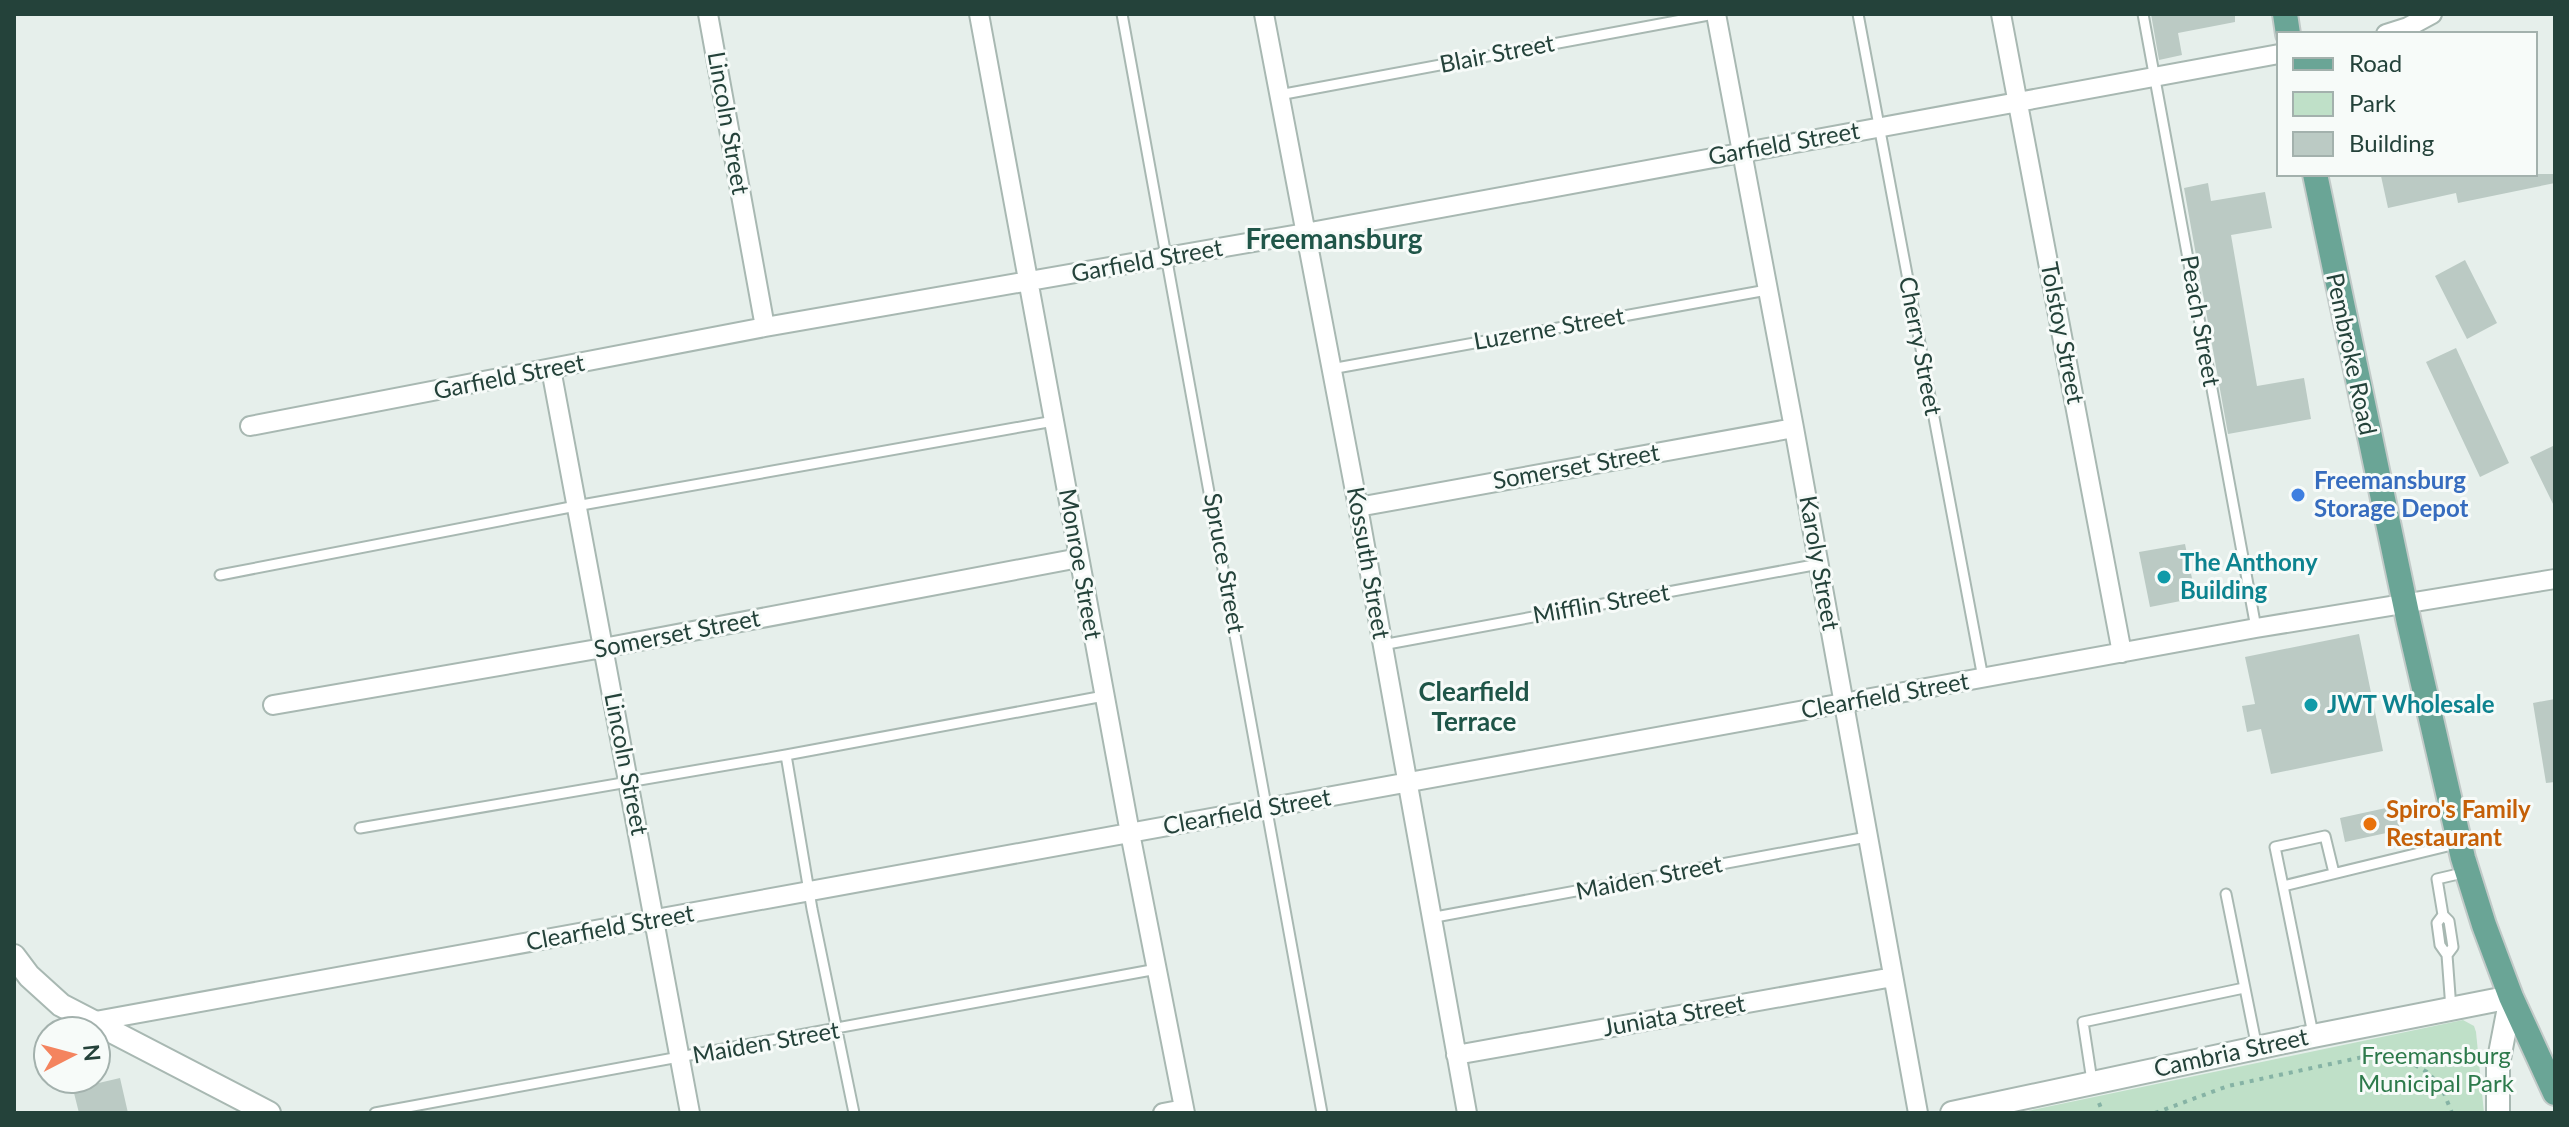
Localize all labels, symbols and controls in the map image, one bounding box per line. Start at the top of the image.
street label: Blair Street [1437,27,1557,78]
legend [2277,32,2537,176]
text: Road [2349,48,2402,77]
street label: Lincoln Street [703,49,756,197]
text: Park [2349,88,2397,117]
street label: Garfield Street [1706,115,1862,170]
text: Building [2349,128,2434,157]
district label: Freemansburg [1245,221,1423,255]
street label: Garfield Street [1069,232,1225,287]
street label: Peach Street [2176,253,2227,389]
street label: Tolstoy Street [2036,259,2091,406]
street label: Pembroke Road [2321,270,2384,437]
street label: Cherry Street [1894,274,1949,418]
street label: Luzerne Street [1471,300,1627,355]
street label: Garfield Street [431,347,587,404]
street label: Somerset Street [1490,437,1662,494]
place label: Freemansburg Storage Depot [2314,465,2468,522]
street label: Kossuth Street [1342,484,1397,642]
street label: Monroe Street [1054,486,1109,642]
marker: Freemansburg Storage Depot [2289,486,2307,504]
street label: Spruce Street [1199,491,1252,635]
street label: Karoly Street [1794,493,1847,633]
place label: The Anthony Building [2180,547,2318,604]
marker: The Anthony Building [2155,568,2173,586]
street label: Mifflin Street [1530,576,1672,629]
street label: Somerset Street [591,602,763,663]
street label: Clearfield Street [1799,665,1971,724]
district label: Clearfield Terrace [1418,675,1530,737]
place label: JWT Wholesale [2327,689,2495,718]
street label: Lincoln Street [599,690,656,838]
marker: JWT Wholesale [2302,696,2320,714]
street label: Clearfield Street [1161,781,1333,840]
place label: Spiro's Family Restaurant [2386,794,2531,851]
marker: Spiro's Family Restaurant [2361,815,2379,833]
street label: Maiden Street [1573,848,1725,905]
street label: Clearfield Street [524,897,696,956]
street label: Juniata Street [1600,988,1748,1041]
street label: Maiden Street [690,1014,842,1069]
north arrow [32,1015,112,1095]
street label: Cambria Street [2151,1021,2311,1082]
park label: Freemansburg Municipal Park [2358,1040,2515,1097]
text: N [78,1043,107,1063]

